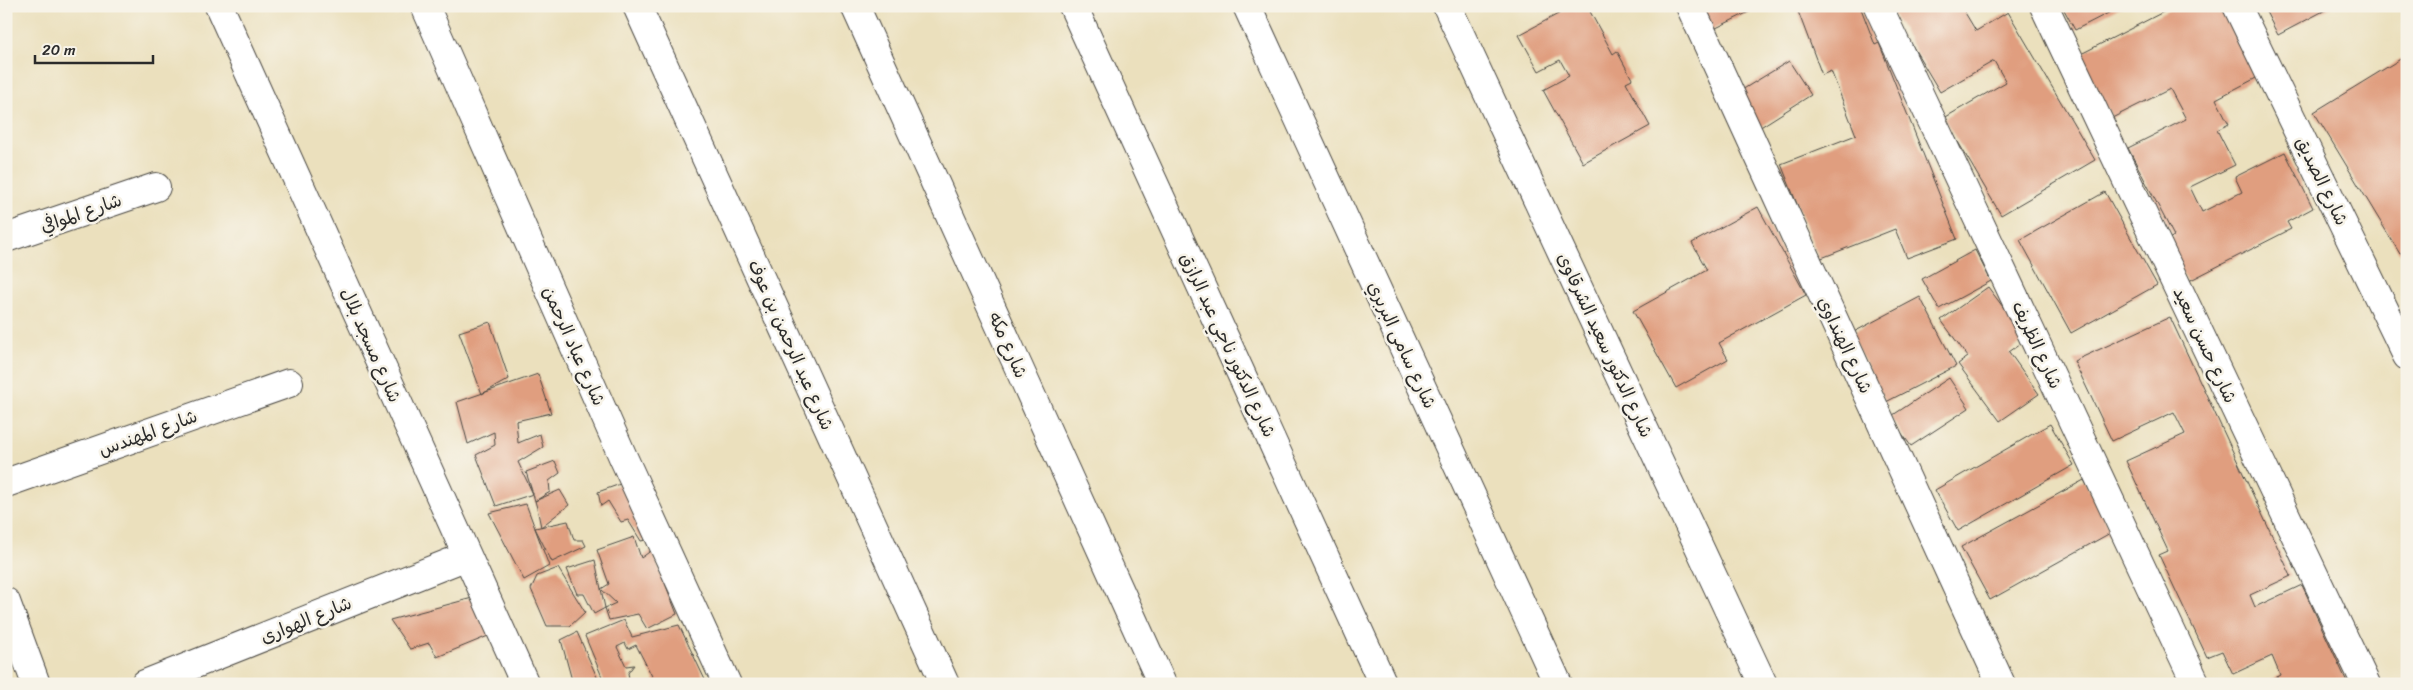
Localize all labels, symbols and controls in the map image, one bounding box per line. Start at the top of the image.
scale bar [35,32,152,64]
text: 20 m [42,37,76,63]
street label: شارع الصديق [2287,131,2357,231]
street label: شارع الموافي [36,184,126,242]
street label: شارع الدكتور ناجي عبد الرازق [1171,247,1285,443]
street label: شارع الدكتور سعيد الشرقاوى [1548,247,1662,443]
street label: شارع عبد الرحمن بن عوف [739,254,843,436]
street label: شارع سامى البربري [1358,276,1446,414]
street label: شارع عباد الرحمن [533,281,615,411]
street label: شارع حسن سعيد [2164,281,2246,409]
street label: شارع مسجد بلال [331,282,411,408]
street label: شارع الهنداوي [1808,291,1882,399]
street label: شارع الظريف [2003,296,2071,394]
street label: شارع مكه [979,306,1037,384]
street label: شارع المهندس [94,400,202,466]
street label: شارع الهوارى [255,587,357,653]

